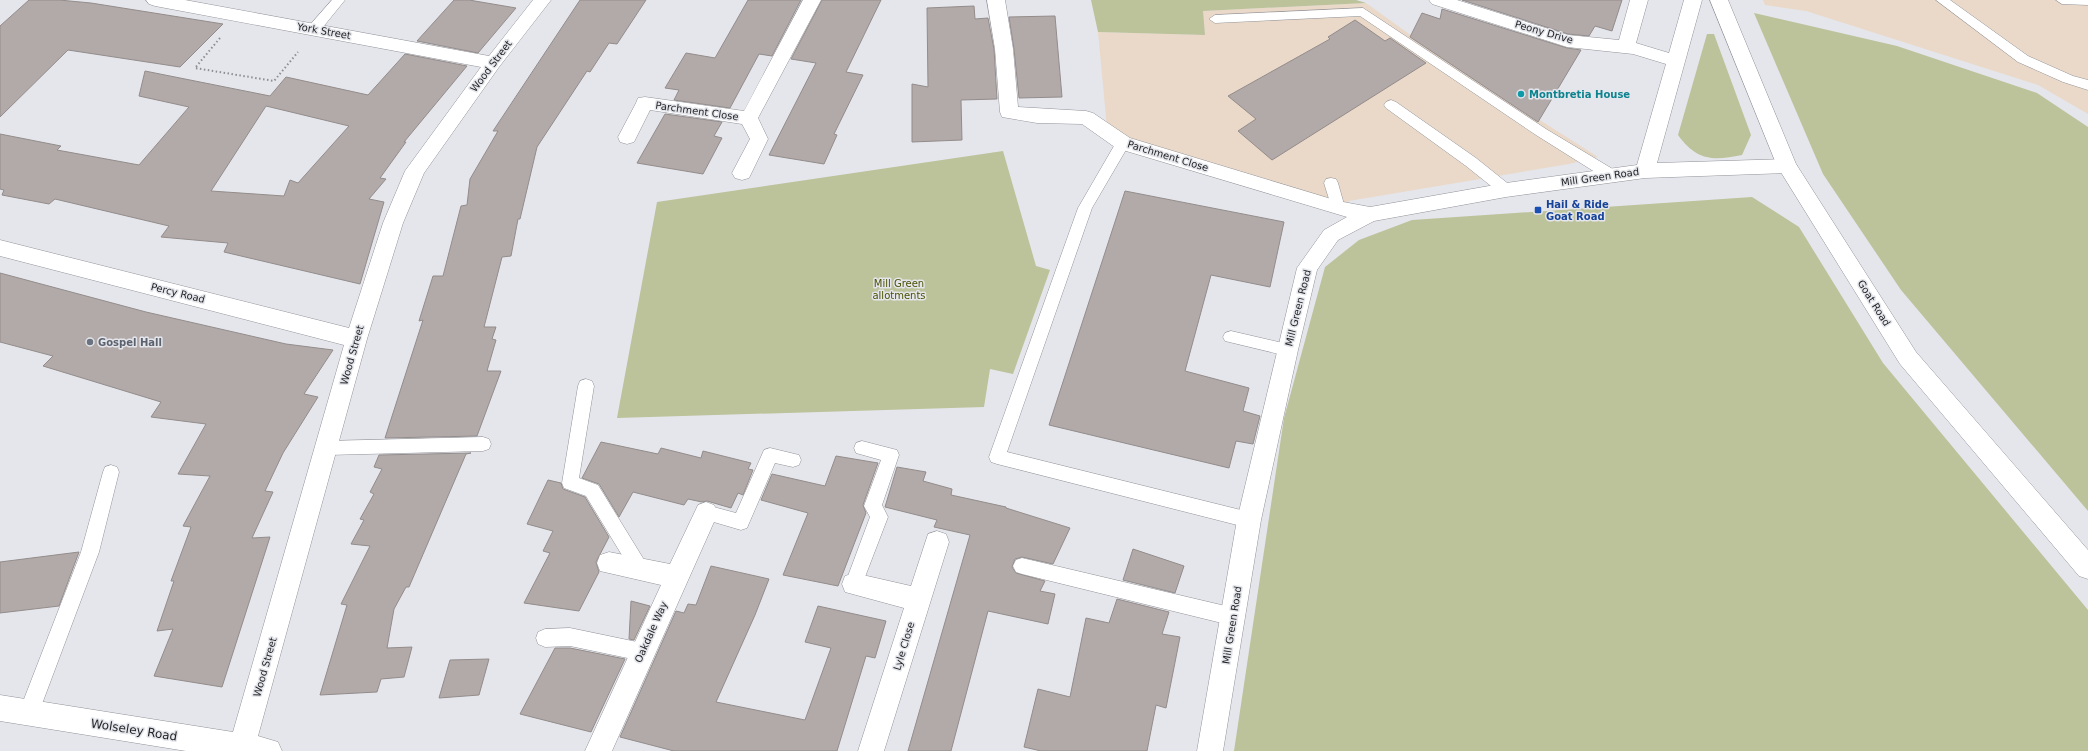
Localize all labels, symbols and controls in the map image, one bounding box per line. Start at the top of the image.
street label: Peony Drive [1514,18,1574,46]
street label: York Street [295,21,352,41]
street label: Wood Street [468,38,514,94]
marker: Montbretia House [1516,89,1526,99]
place label: Montbretia House [1529,89,1630,100]
street label: Parchment Close [655,100,739,122]
street label: Parchment Close [1126,138,1210,174]
street label: Mill Green Road [1560,166,1640,188]
place label: Hail & Ride Goat Road [1546,199,1609,222]
marker: Hail & Ride Goat Road [1533,205,1543,215]
street label: Mill Green Road [1283,268,1313,348]
park label: Mill Green allotments [872,278,926,301]
street label: Goat Road [1856,278,1892,328]
street label: Percy Road [150,281,206,305]
street label: Wood Street [338,324,366,386]
marker: Gospel Hall [85,337,95,347]
place label: Gospel Hall [98,337,162,348]
street label: Mill Green Road [1220,585,1244,665]
street label: Oakdale Way [633,600,669,664]
street label: Lyle Close [891,621,917,671]
street label: Wood Street [251,636,279,698]
street label: Wolseley Road [90,716,178,744]

